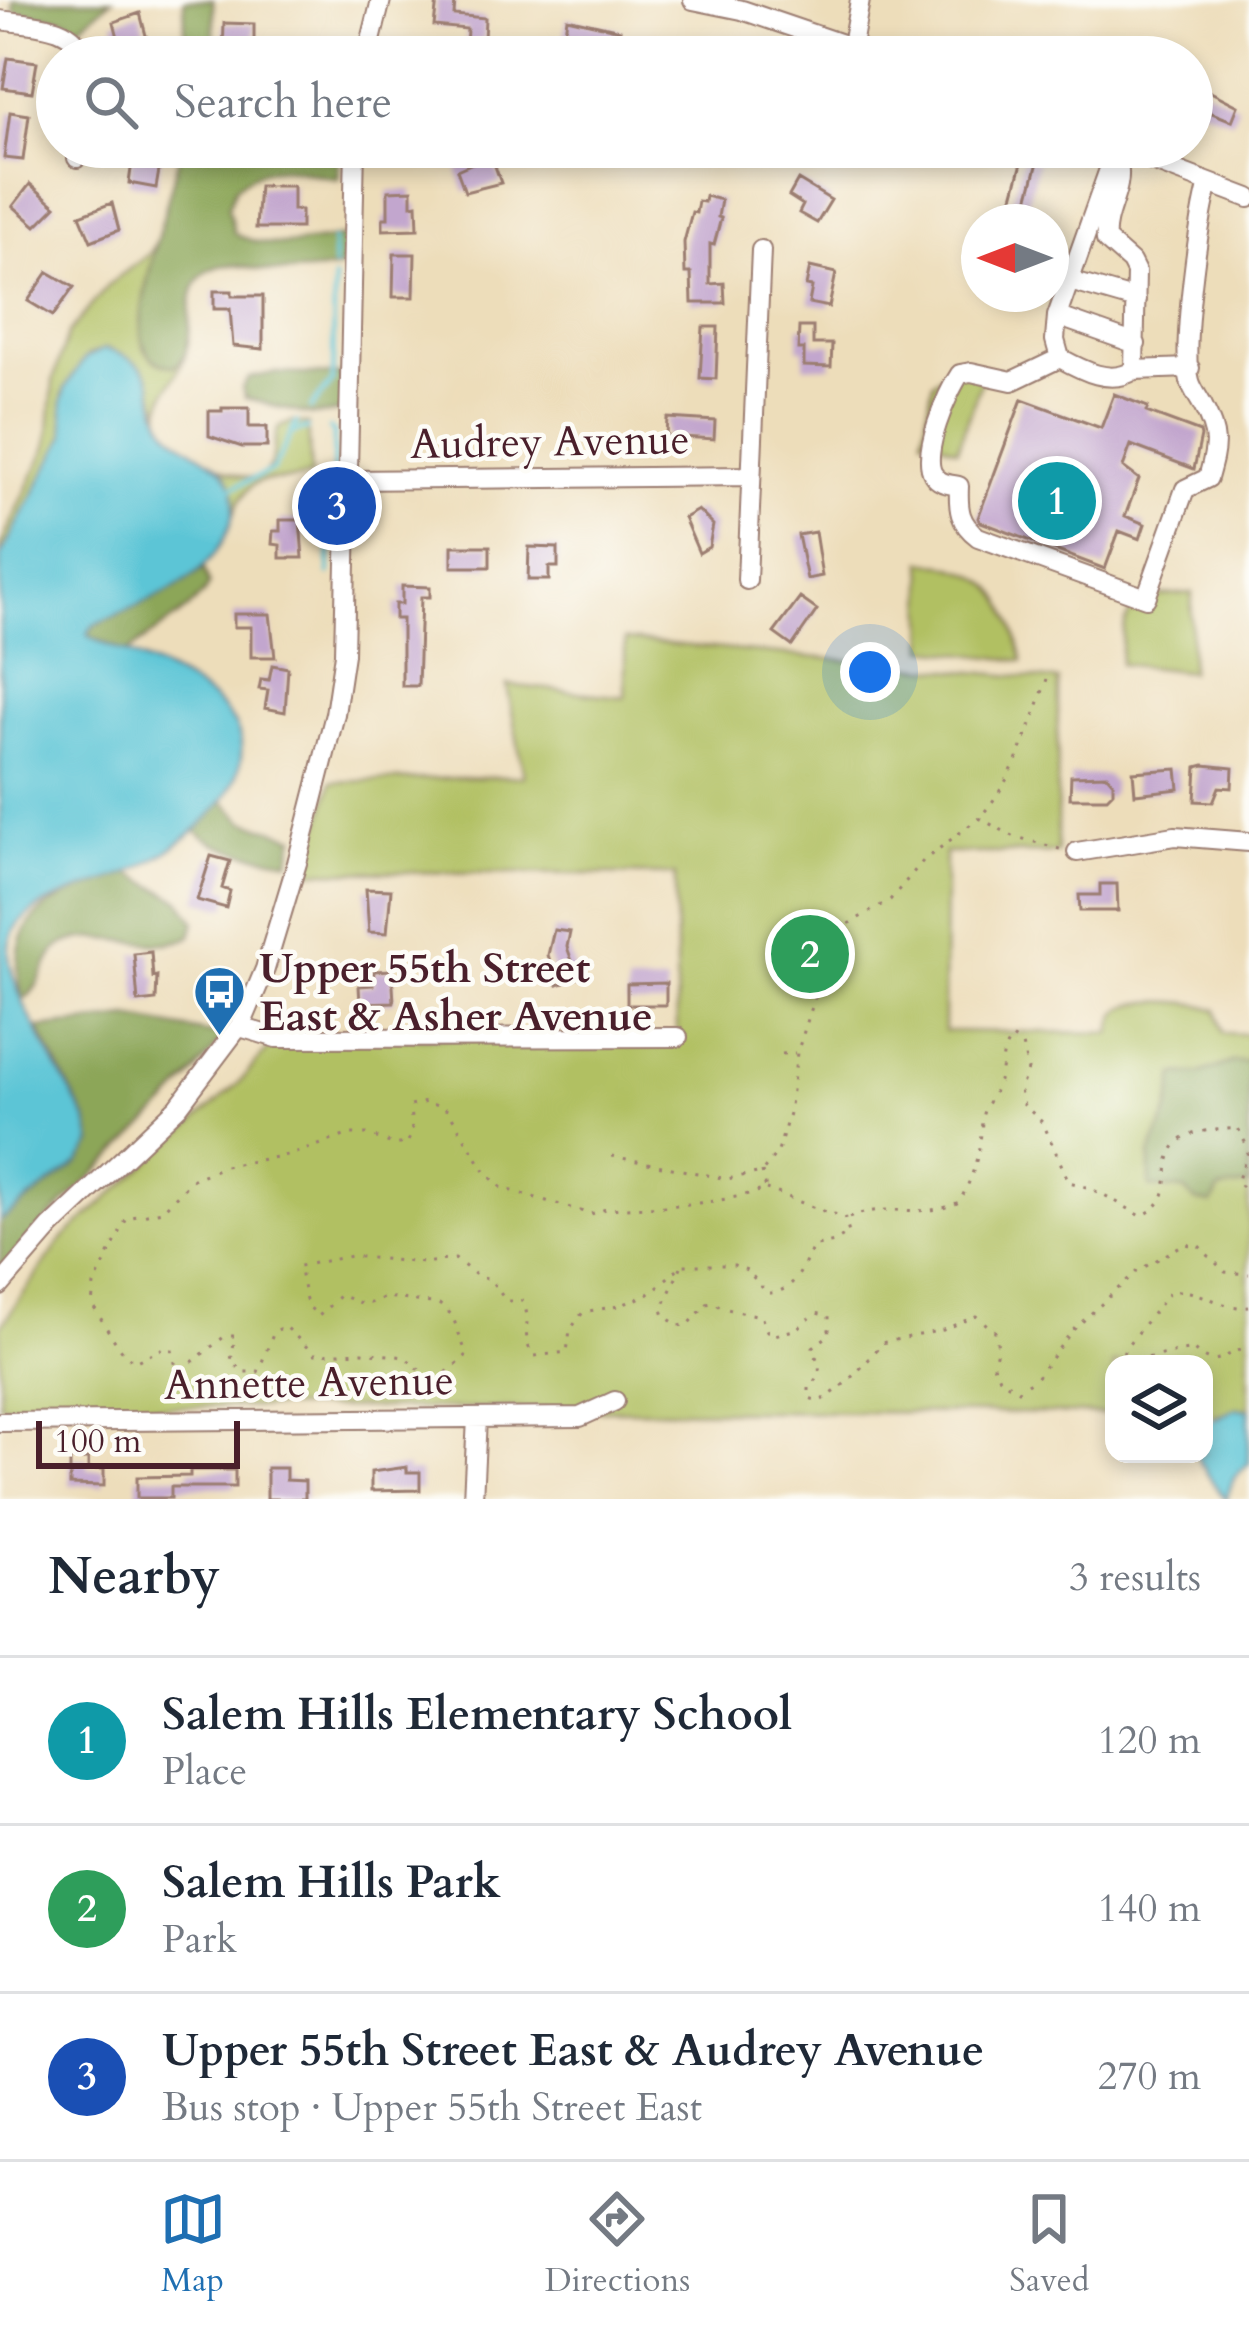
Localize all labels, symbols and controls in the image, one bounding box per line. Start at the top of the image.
search box [36,36,1213,168]
icon: search [78,69,144,135]
text: Search here [174,72,392,133]
north arrow [961,204,1069,312]
street label: Audrey Avenue [410,411,690,473]
pin: 1 [1018,456,1096,546]
pin: 3 [298,461,376,551]
your location [840,642,900,702]
pin: 2 [771,909,849,999]
place label: Upper 55th Street East & Asher Avenue [259,940,653,1045]
bus stop icon: Upper 55th Street East & Asher Avenue [192,964,248,1038]
street label: Annette Avenue [164,1352,454,1414]
map controls [1105,1355,1213,1463]
button: layers [1105,1355,1213,1463]
scale bar [36,1415,240,1468]
text: 100 m [54,1419,141,1464]
text: Nearby [48,1542,220,1612]
text: 3 results [1069,1551,1201,1604]
text: Salem Hills Elementary School [162,1684,792,1745]
text: 1 [77,1714,97,1767]
text: 120 m [1098,1714,1201,1767]
text: Place [162,1745,247,1798]
text: Salem Hills Park [162,1852,501,1913]
text: 2 [77,1882,97,1935]
text: 140 m [1098,1882,1201,1935]
text: Park [162,1913,237,1966]
text: Upper 55th Street East & Audrey Avenue [162,2020,984,2081]
text: 3 [77,2050,97,2103]
text: 270 m [1098,2050,1201,2103]
text: Bus stop · Upper 55th Street East [162,2081,702,2134]
tab: Map [160,2186,226,2303]
tab: Directions [545,2186,690,2303]
tab: Saved [1009,2186,1089,2303]

